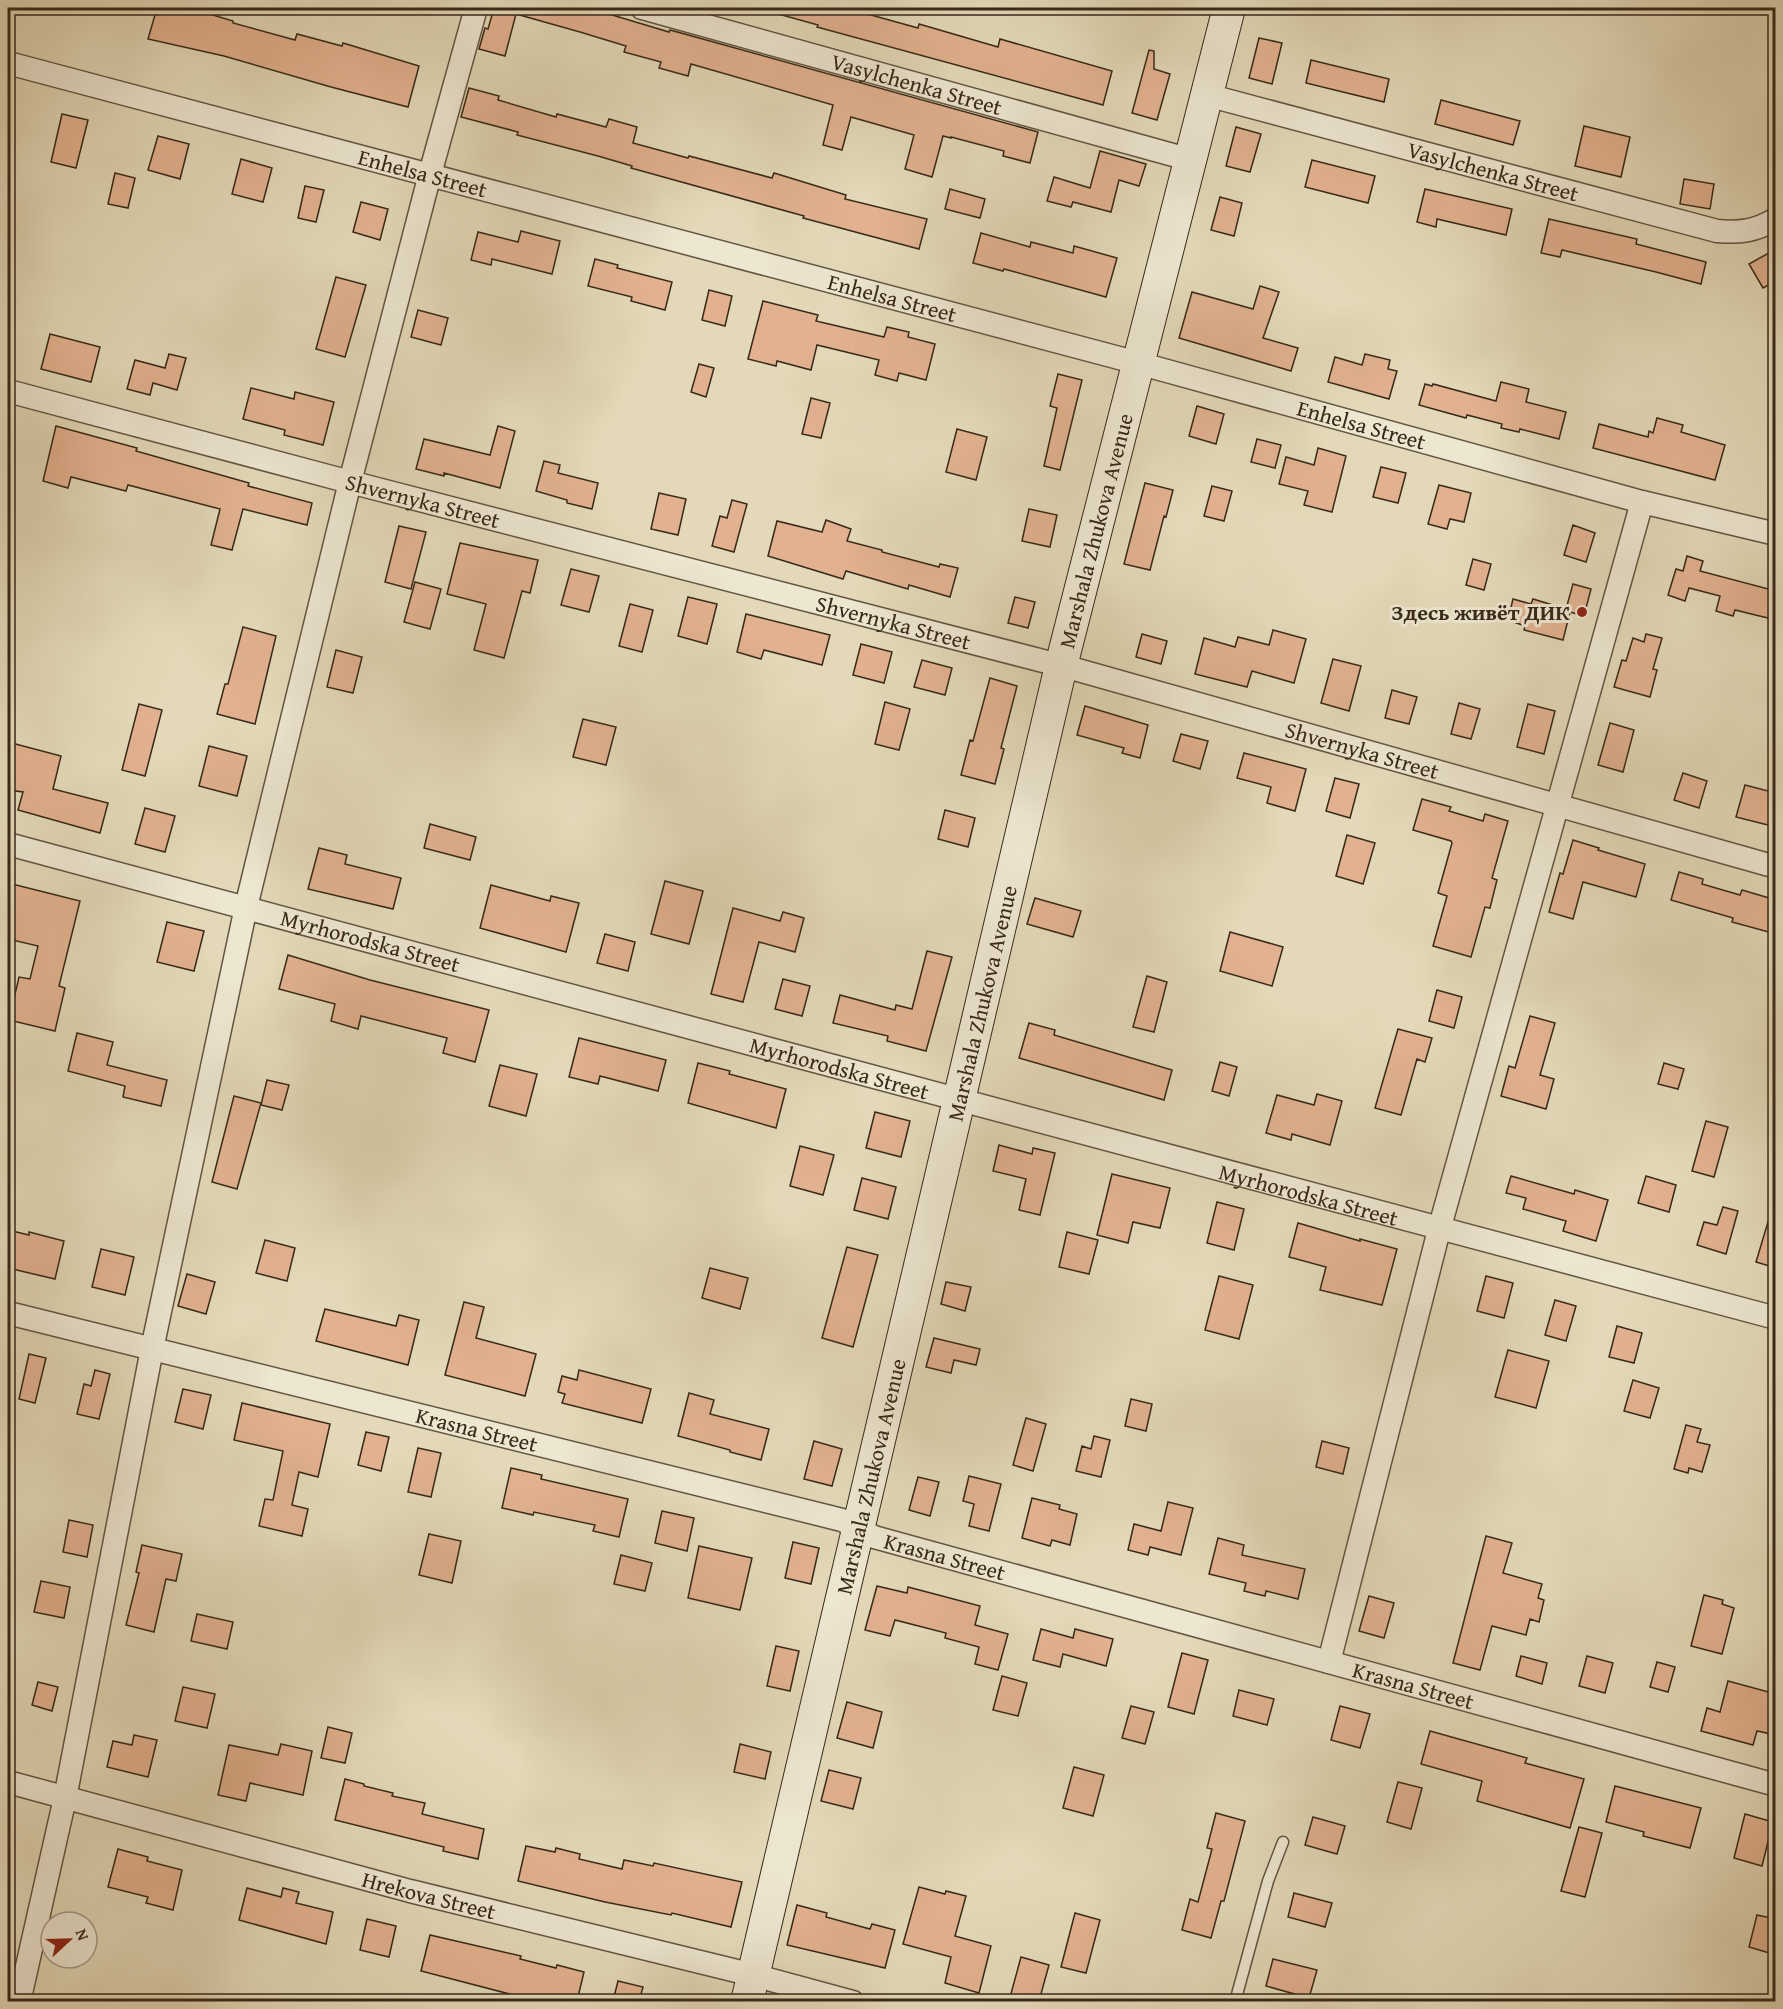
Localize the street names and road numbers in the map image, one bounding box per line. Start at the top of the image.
street label: Vasylchenka Street [828,45,1006,123]
street label: Vasylchenka Street [1404,133,1582,209]
street label: Enhelsa Street [355,141,491,206]
street label: Enhelsa Street [824,265,961,330]
street label: Enhelsa Street [1294,392,1430,458]
street label: Marshala Zhukova Avenue [1050,410,1141,652]
street label: Shvernyka Street [342,465,504,536]
street label: Shvernyka Street [813,587,974,658]
street label: Shvernyka Street [1282,713,1443,787]
street label: Marshala Zhukova Avenue [939,882,1025,1124]
street label: Myrhorodska Street [277,901,464,980]
street label: Myrhorodska Street [746,1028,933,1108]
street label: Myrhorodska Street [1215,1155,1402,1234]
street label: Marshala Zhukova Avenue [827,1355,914,1597]
street label: Krasna Street [413,1399,541,1460]
street label: Krasna Street [881,1525,1009,1588]
street label: Krasna Street [1349,1653,1478,1717]
street label: Hrekova Street [359,1863,499,1927]

